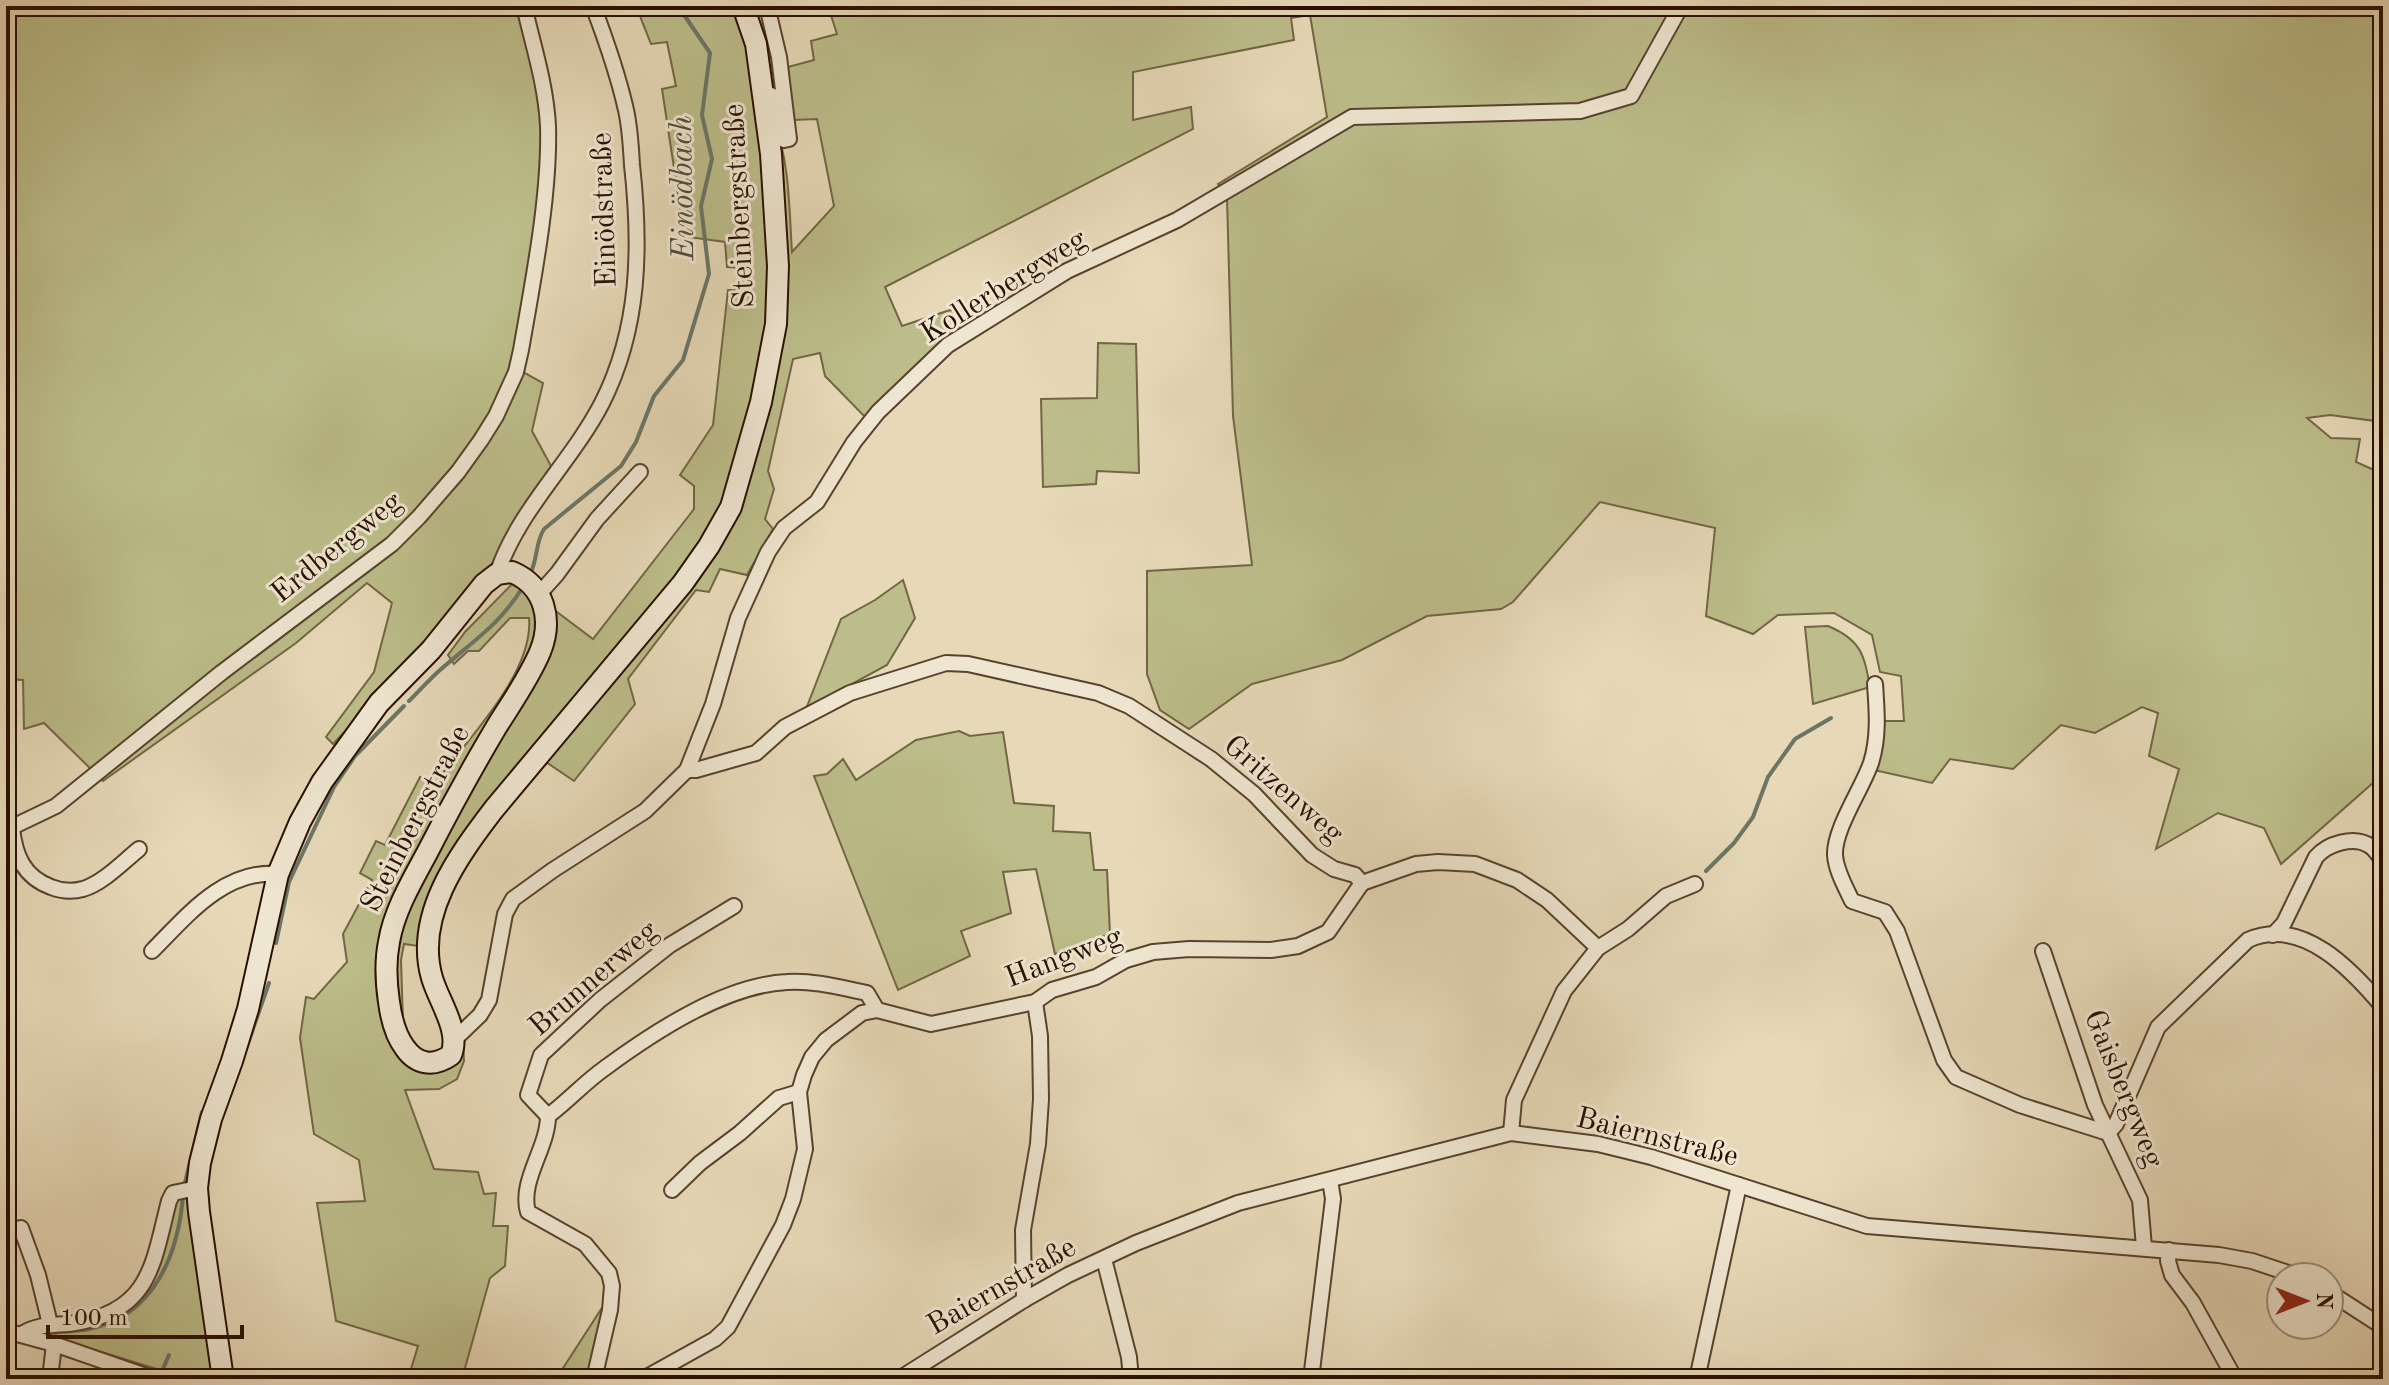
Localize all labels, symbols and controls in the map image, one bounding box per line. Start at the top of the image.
street label: Steinbergstraße [720,103,760,309]
water label: Einödbach [667,115,701,262]
street label: Einödstraße [587,132,623,288]
street label: Kollerbergweg [916,224,1092,350]
street label: Erdbergweg [266,487,408,609]
street label: Steinbergstraße [356,721,476,917]
street label: Gritzenweg [1217,730,1349,850]
street label: Brunnerweg [524,915,664,1043]
street label: Hangweg [1001,922,1127,994]
street label: Gaisbergweg [2078,1006,2168,1172]
street label: Baiernstraße [1573,1103,1741,1173]
street label: Baiernstraße [923,1232,1081,1342]
north arrow [2265,1261,2345,1341]
scale bar [48,1289,242,1339]
text: N [2312,1293,2334,1310]
text: 100 m [60,1307,128,1331]

